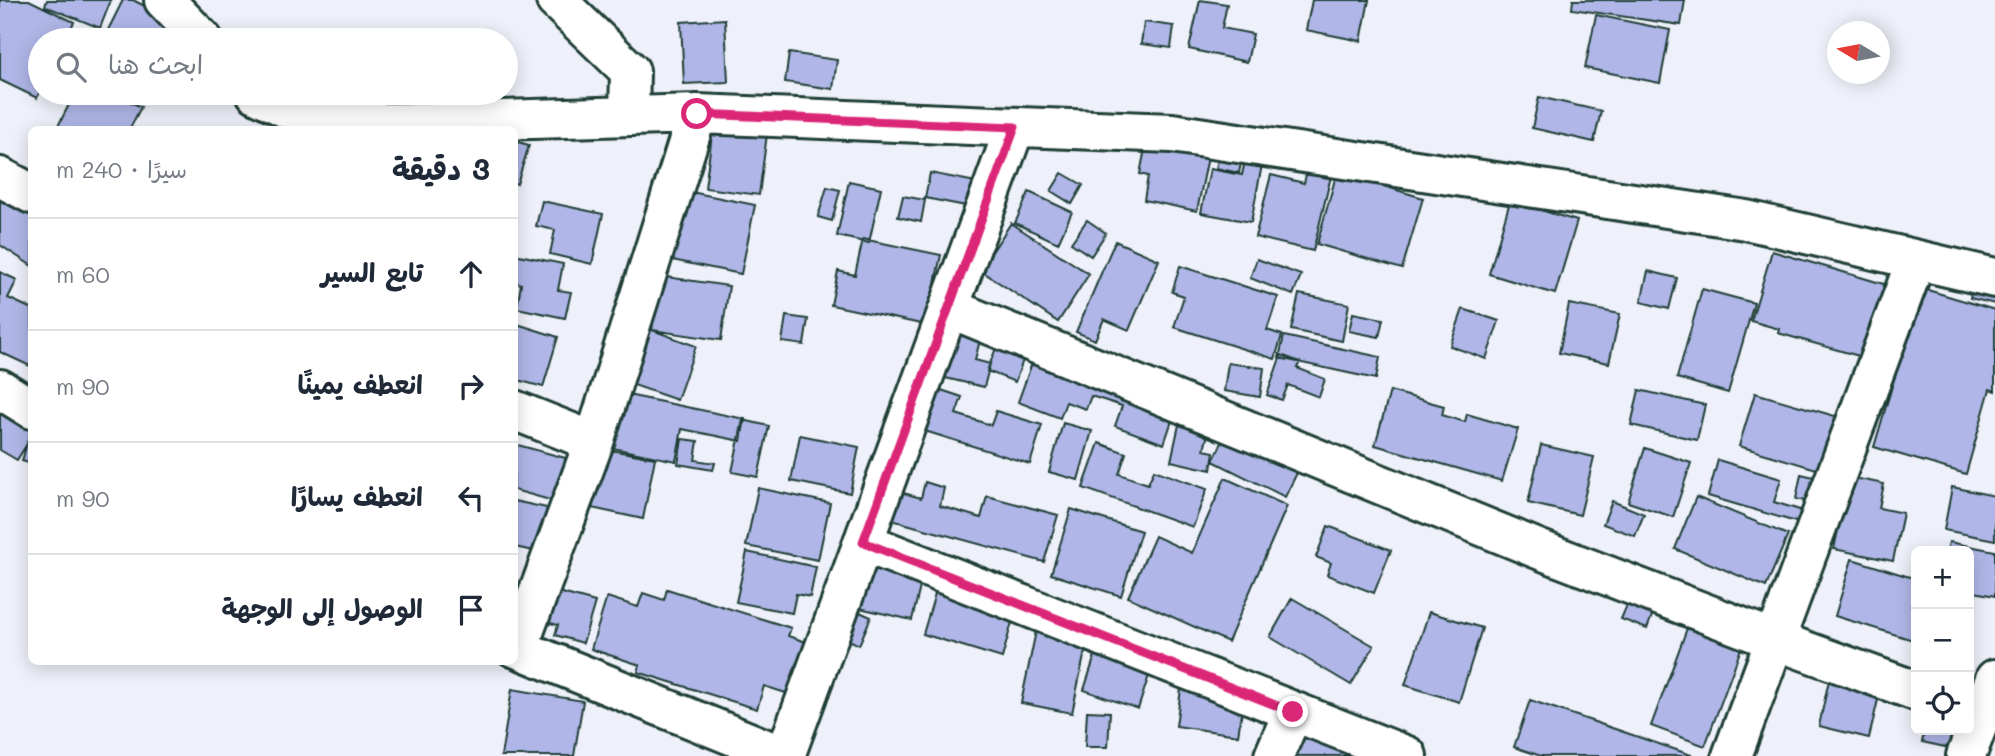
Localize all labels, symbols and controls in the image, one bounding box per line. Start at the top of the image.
north arrow [1827,21,1890,84]
search box [28,28,518,105]
text: ابحث هنا [108,47,203,81]
icon: search [52,48,90,86]
route start [681,98,712,129]
text: 3 دقيقة [392,148,490,188]
text: سيرًا · 240 m [56,154,187,184]
text: تابع السير [321,255,423,289]
icon: ahead [452,255,490,293]
text: 60 m [56,259,110,289]
text: انعطف يمينًا [298,367,423,401]
icon: right [452,367,490,405]
text: 90 m [56,371,110,401]
text: انعطف يسارًا [291,479,423,513]
icon: left [452,479,490,517]
text: 90 m [56,483,110,513]
map controls [1911,546,1974,735]
button: + [1911,546,1974,609]
text: الوصول إلى الوجهة [221,591,423,625]
icon: arrive [452,591,490,629]
button: − [1911,609,1974,672]
button: locate [1911,672,1974,735]
route end [1277,696,1308,727]

